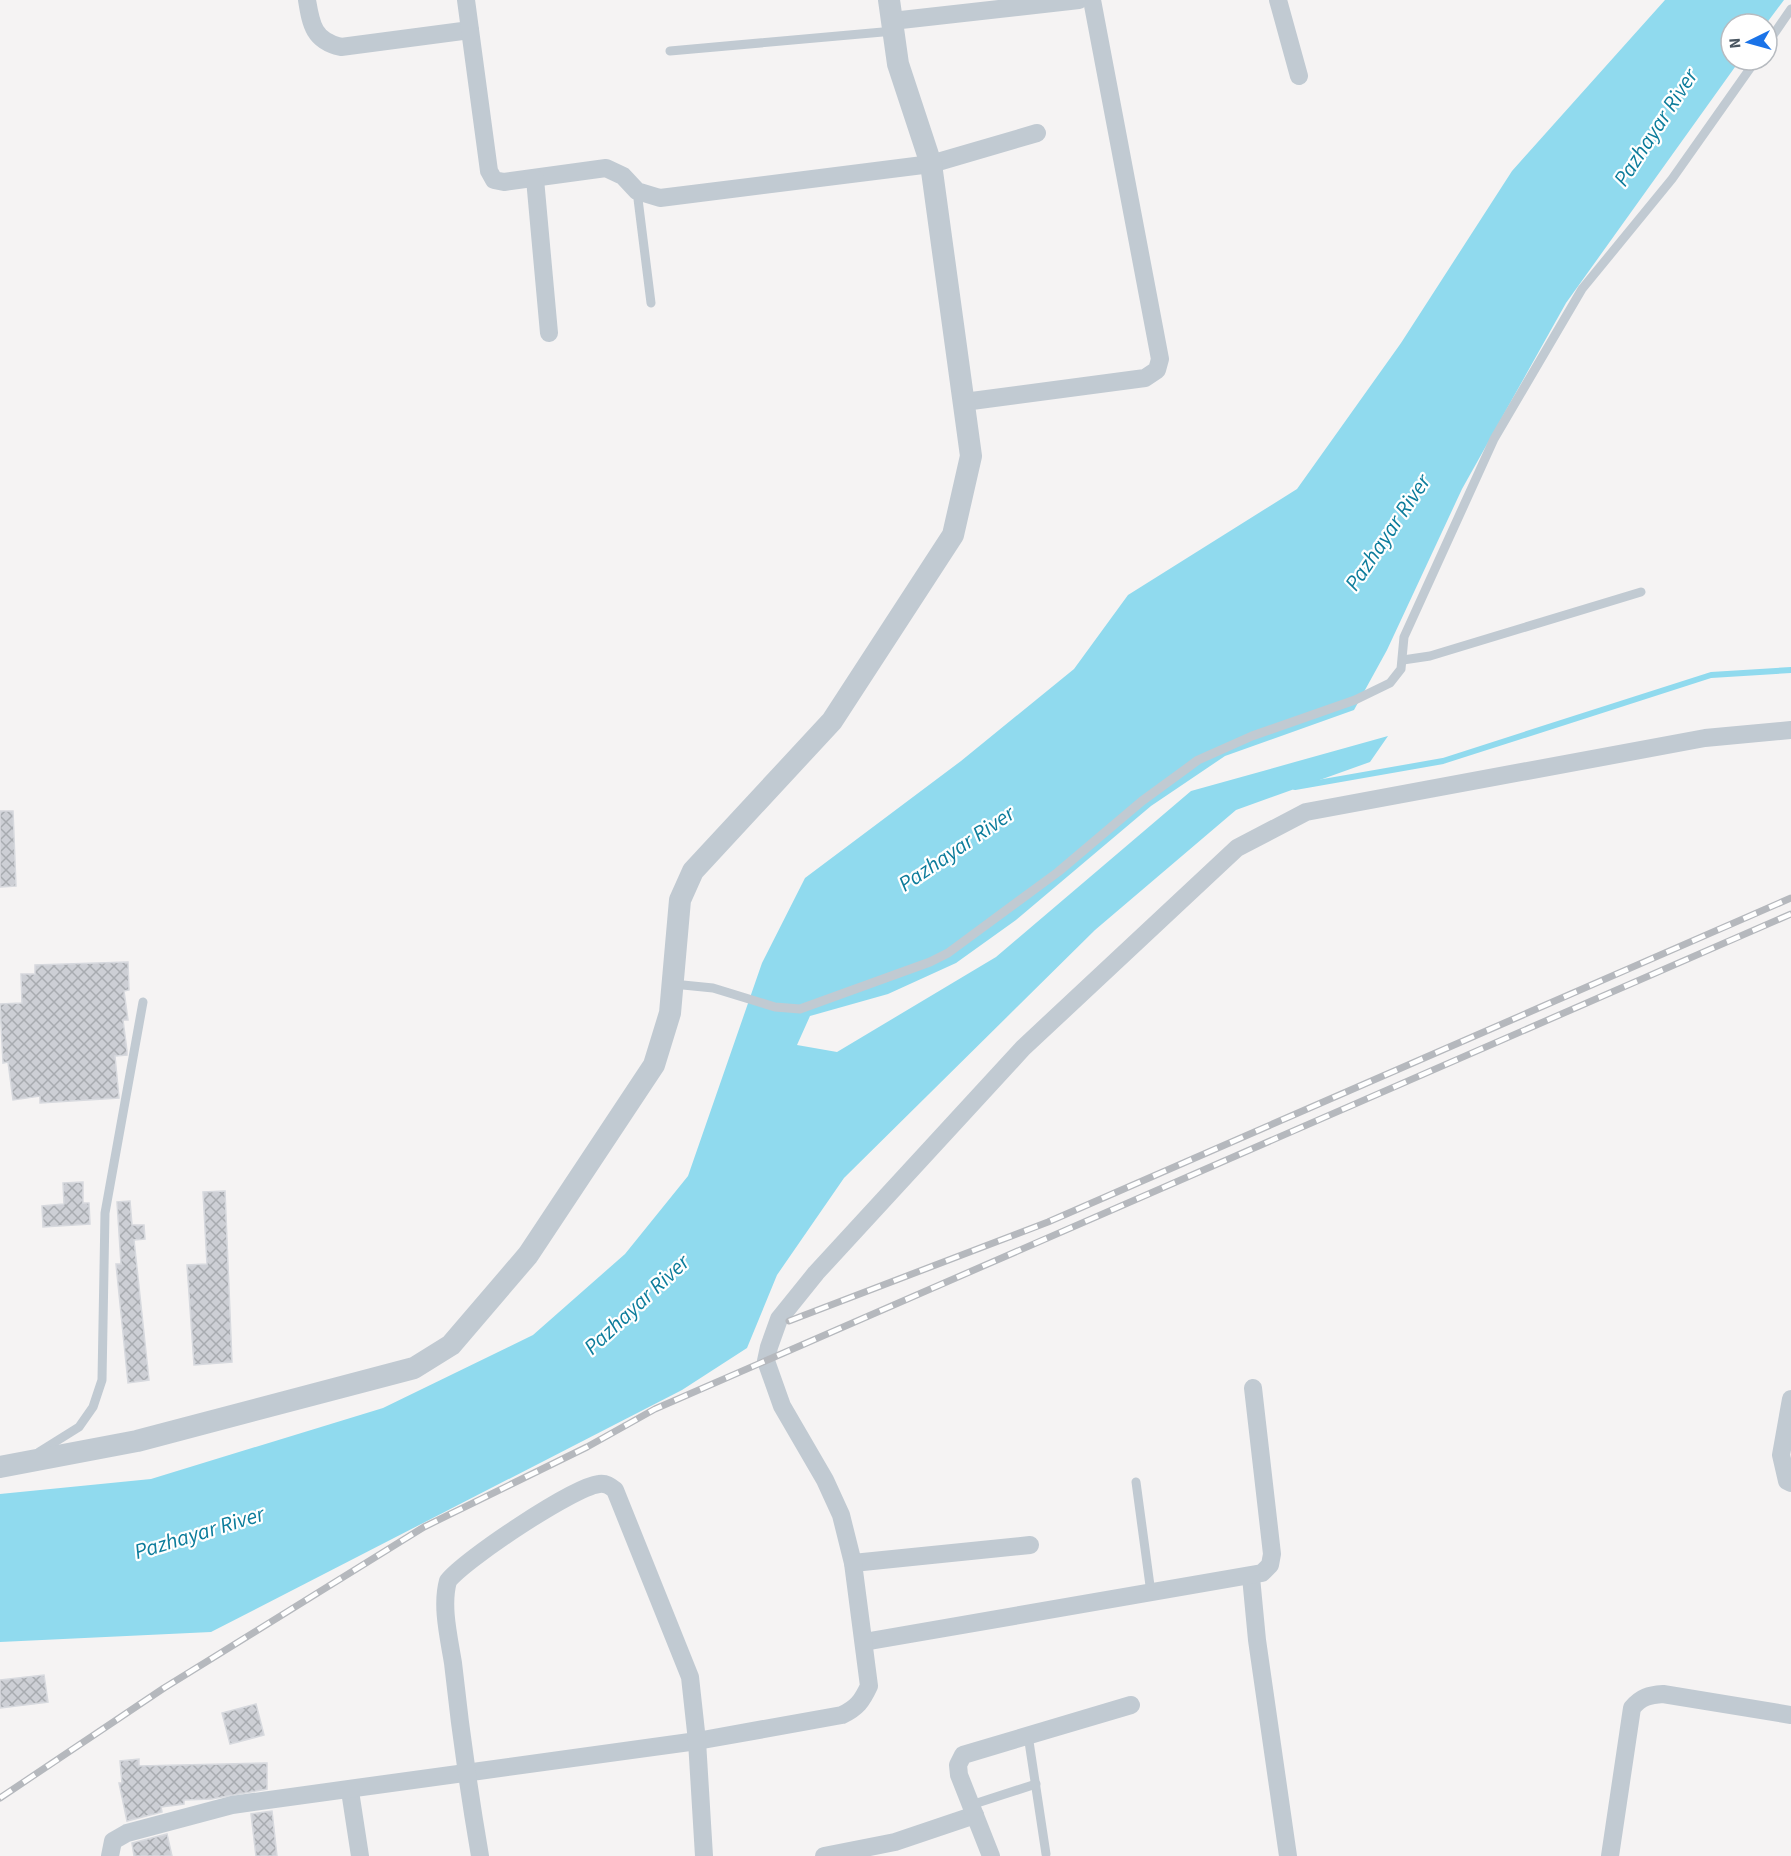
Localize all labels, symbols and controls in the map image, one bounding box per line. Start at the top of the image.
north arrow [1719,12,1779,72]
text: N [1724,37,1746,49]
water label: Pazhayar River [1606,61,1707,193]
water label: Pazhayar River [1337,467,1440,597]
water label: Pazhayar River [892,797,1023,900]
water label: Pazhayar River [577,1246,698,1362]
water label: Pazhayar River [130,1498,270,1568]

